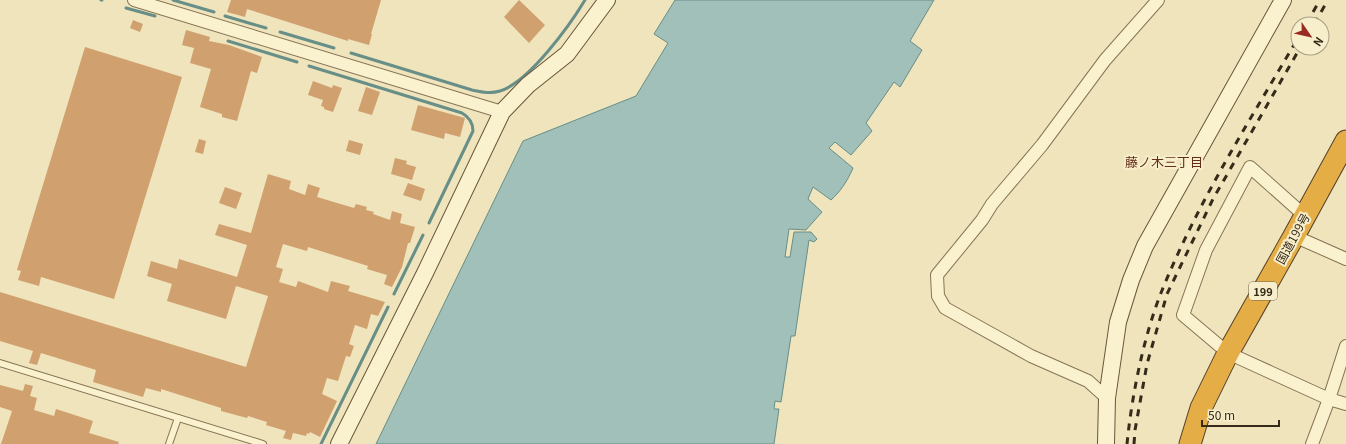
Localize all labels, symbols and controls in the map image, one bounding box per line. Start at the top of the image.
north arrow [1290,16,1330,56]
text: N [1310,34,1328,50]
district label: 藤ノ木三丁目 [1125,152,1203,171]
street label: 国道199号 [1271,209,1313,267]
road number: 199 [1249,282,1277,300]
scale bar [1202,402,1279,428]
text: 50 m [1208,406,1235,423]

